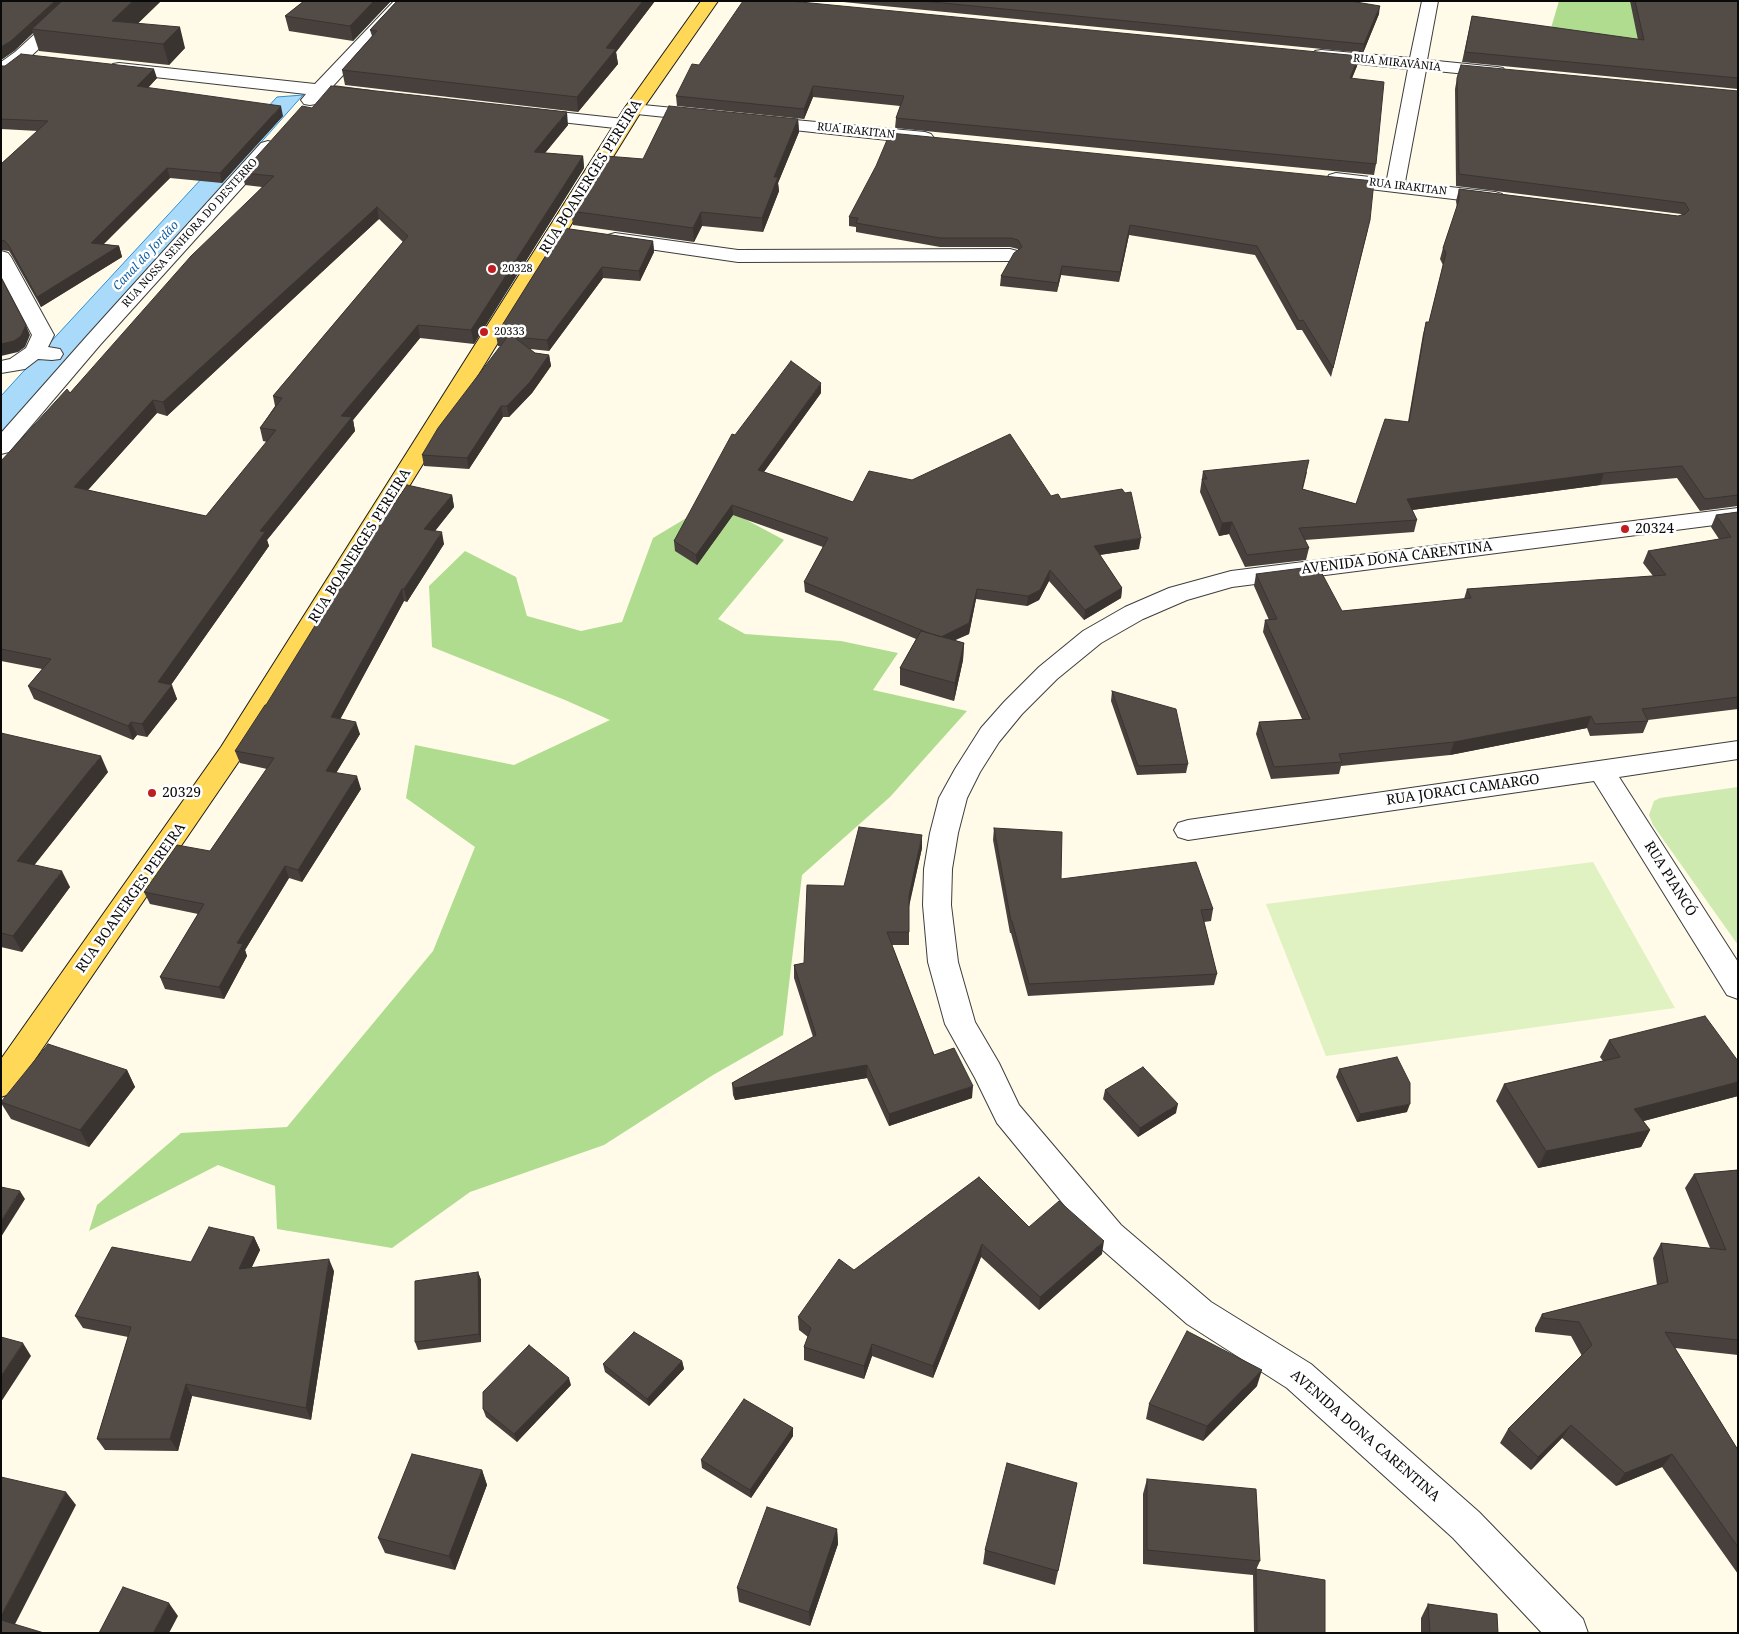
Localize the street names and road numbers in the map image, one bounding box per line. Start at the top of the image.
street label: RUA MIRAVÂNIA [1352,52,1442,74]
street label: RUA BOANERGES PEREIRA [536,97,646,257]
street label: RUA IRAKITAN [816,120,896,142]
street label: RUA NOSSA SENHORA DO DESTERRO [120,156,260,310]
street label: RUA IRAKITAN [1368,176,1448,198]
street label: RUA BOANERGES PEREIRA [305,466,415,626]
street label: AVENIDA DONA CARENTINA [1301,538,1493,578]
street label: RUA JORACI CAMARGO [1385,771,1541,809]
street label: RUA BOANERGES PEREIRA [73,820,189,976]
street label: RUA PIANCÓ [1640,838,1700,920]
street label: AVENIDA DONA CARENTINA [1287,1367,1443,1505]

